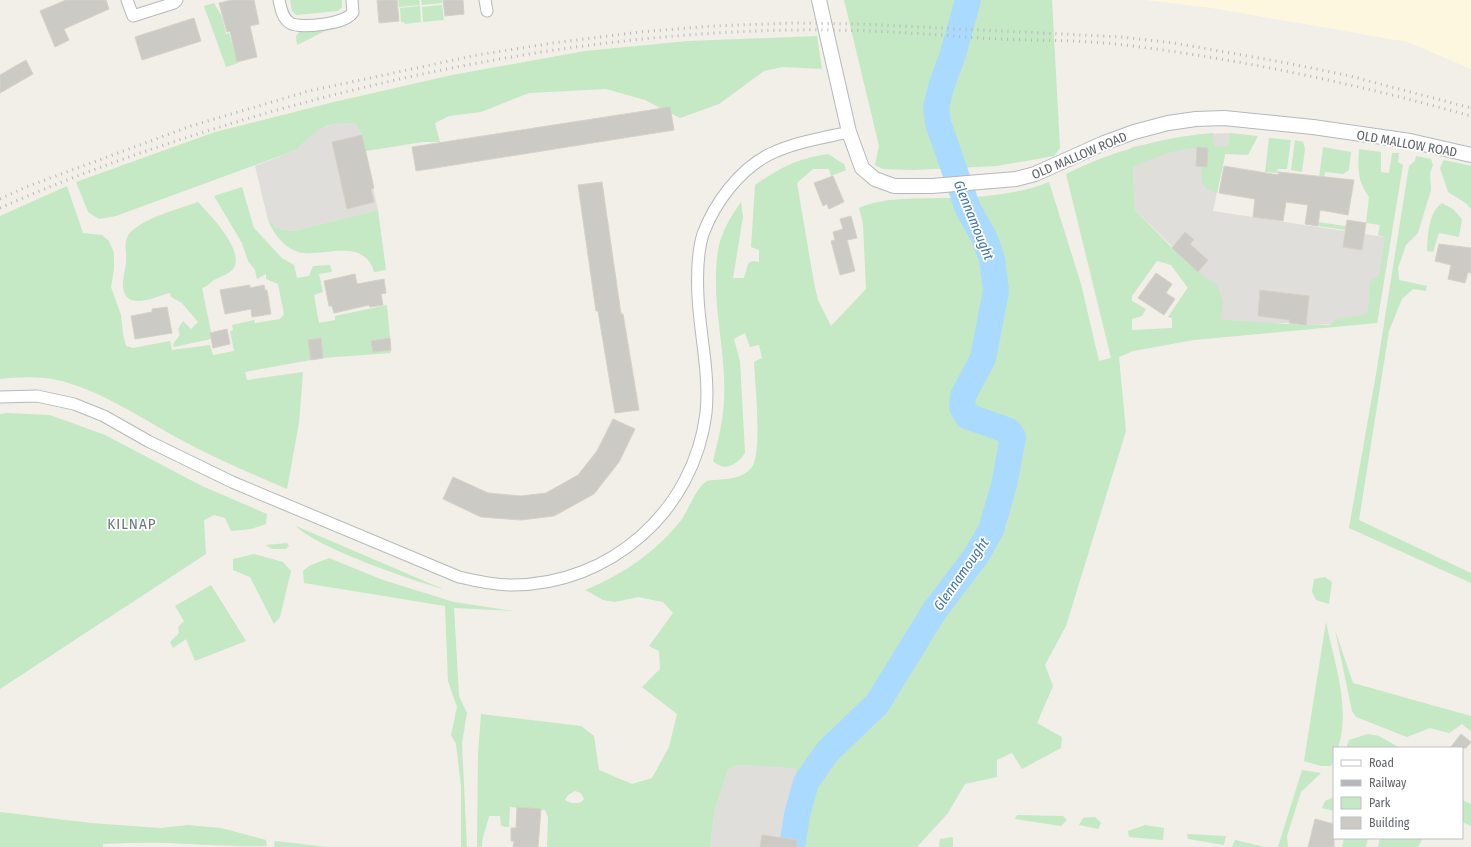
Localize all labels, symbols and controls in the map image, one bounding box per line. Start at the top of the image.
street label: OLD MALLOW ROAD [1355,127,1458,160]
street label: OLD MALLOW ROAD [1029,129,1129,182]
water label: Glennamought [950,178,997,263]
district label: KILNAP [107,515,157,533]
water label: Glennamought [930,534,993,614]
legend [1333,747,1463,839]
text: Road [1369,756,1394,770]
text: Railway [1369,776,1407,790]
text: Park [1369,796,1391,810]
text: Building [1369,816,1410,830]

